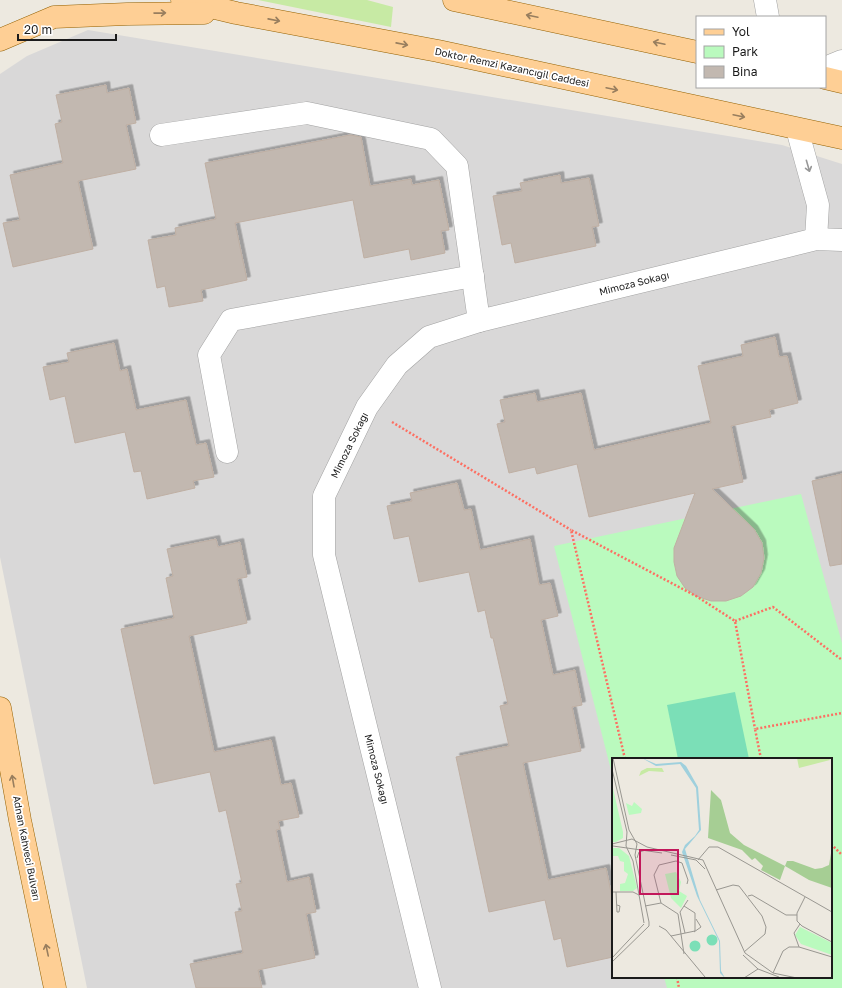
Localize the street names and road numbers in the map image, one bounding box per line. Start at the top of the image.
street label: Doktor Remzi Kazancıgil Caddesi [434,45,590,89]
street label: Mimoza Sokağı [598,268,670,298]
street label: Mimoza Sokağı [328,410,370,480]
street label: Mimoza Sokağı [362,733,392,805]
street label: Adnan Kahveci Bulvarı [11,794,43,902]

